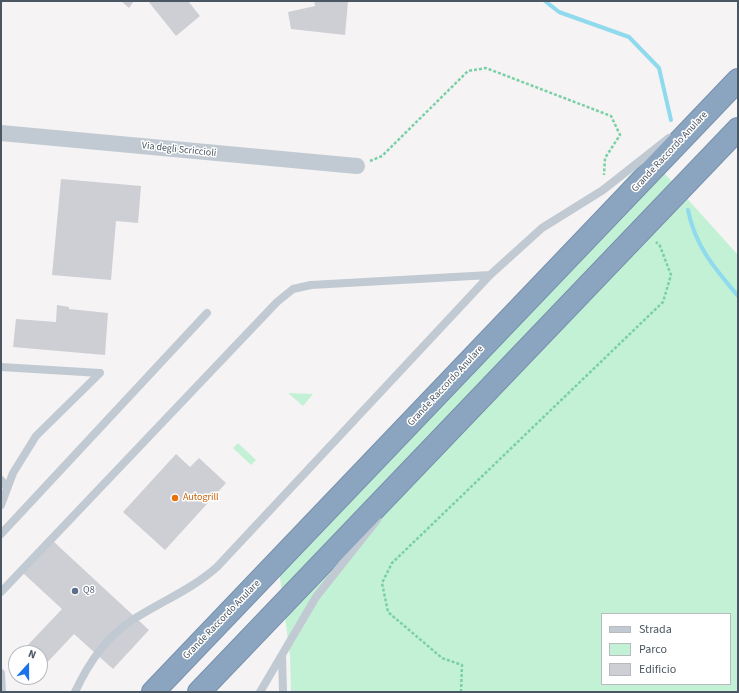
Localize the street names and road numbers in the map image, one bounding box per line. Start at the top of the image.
street label: Grande Raccordo Anulare [630,109,710,195]
street label: Via degli Scriccioli [141,140,217,160]
street label: Grande Raccordo Anulare [406,343,486,429]
street label: Grande Raccordo Anulare [181,578,263,662]

